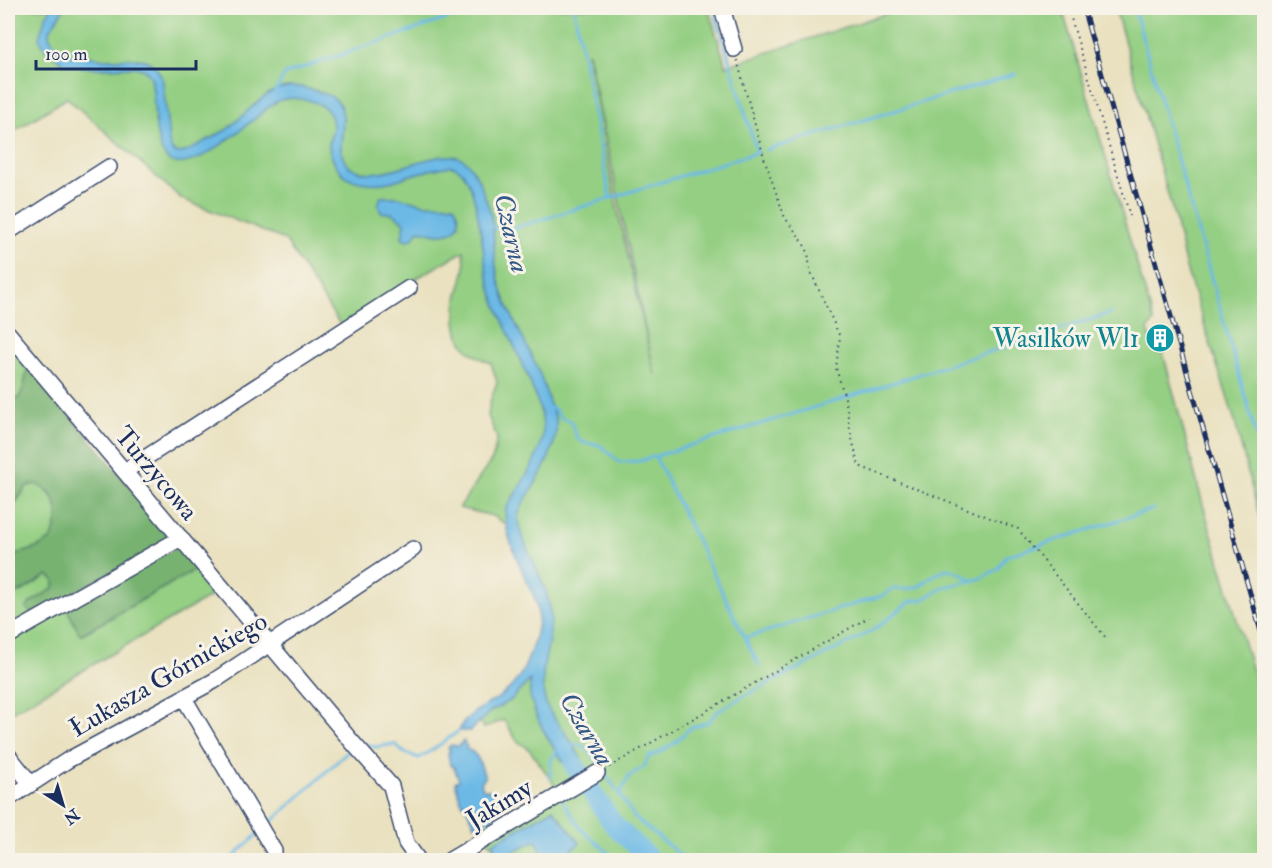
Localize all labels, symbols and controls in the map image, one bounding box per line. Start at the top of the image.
scale bar [36,33,196,71]
text: 100 m [45,43,88,66]
water label: Czarna [486,190,537,276]
building icon: Wasilków Wl1 [1144,322,1176,354]
place label: Wasilków Wl1 [992,323,1139,355]
street label: Turzycowa [108,420,205,527]
street label: Łukasza Górnickiego [64,605,273,744]
water label: Czarna [552,686,621,772]
street label: Jakimy [460,772,539,836]
north arrow [33,775,93,835]
text: N [59,803,84,829]

